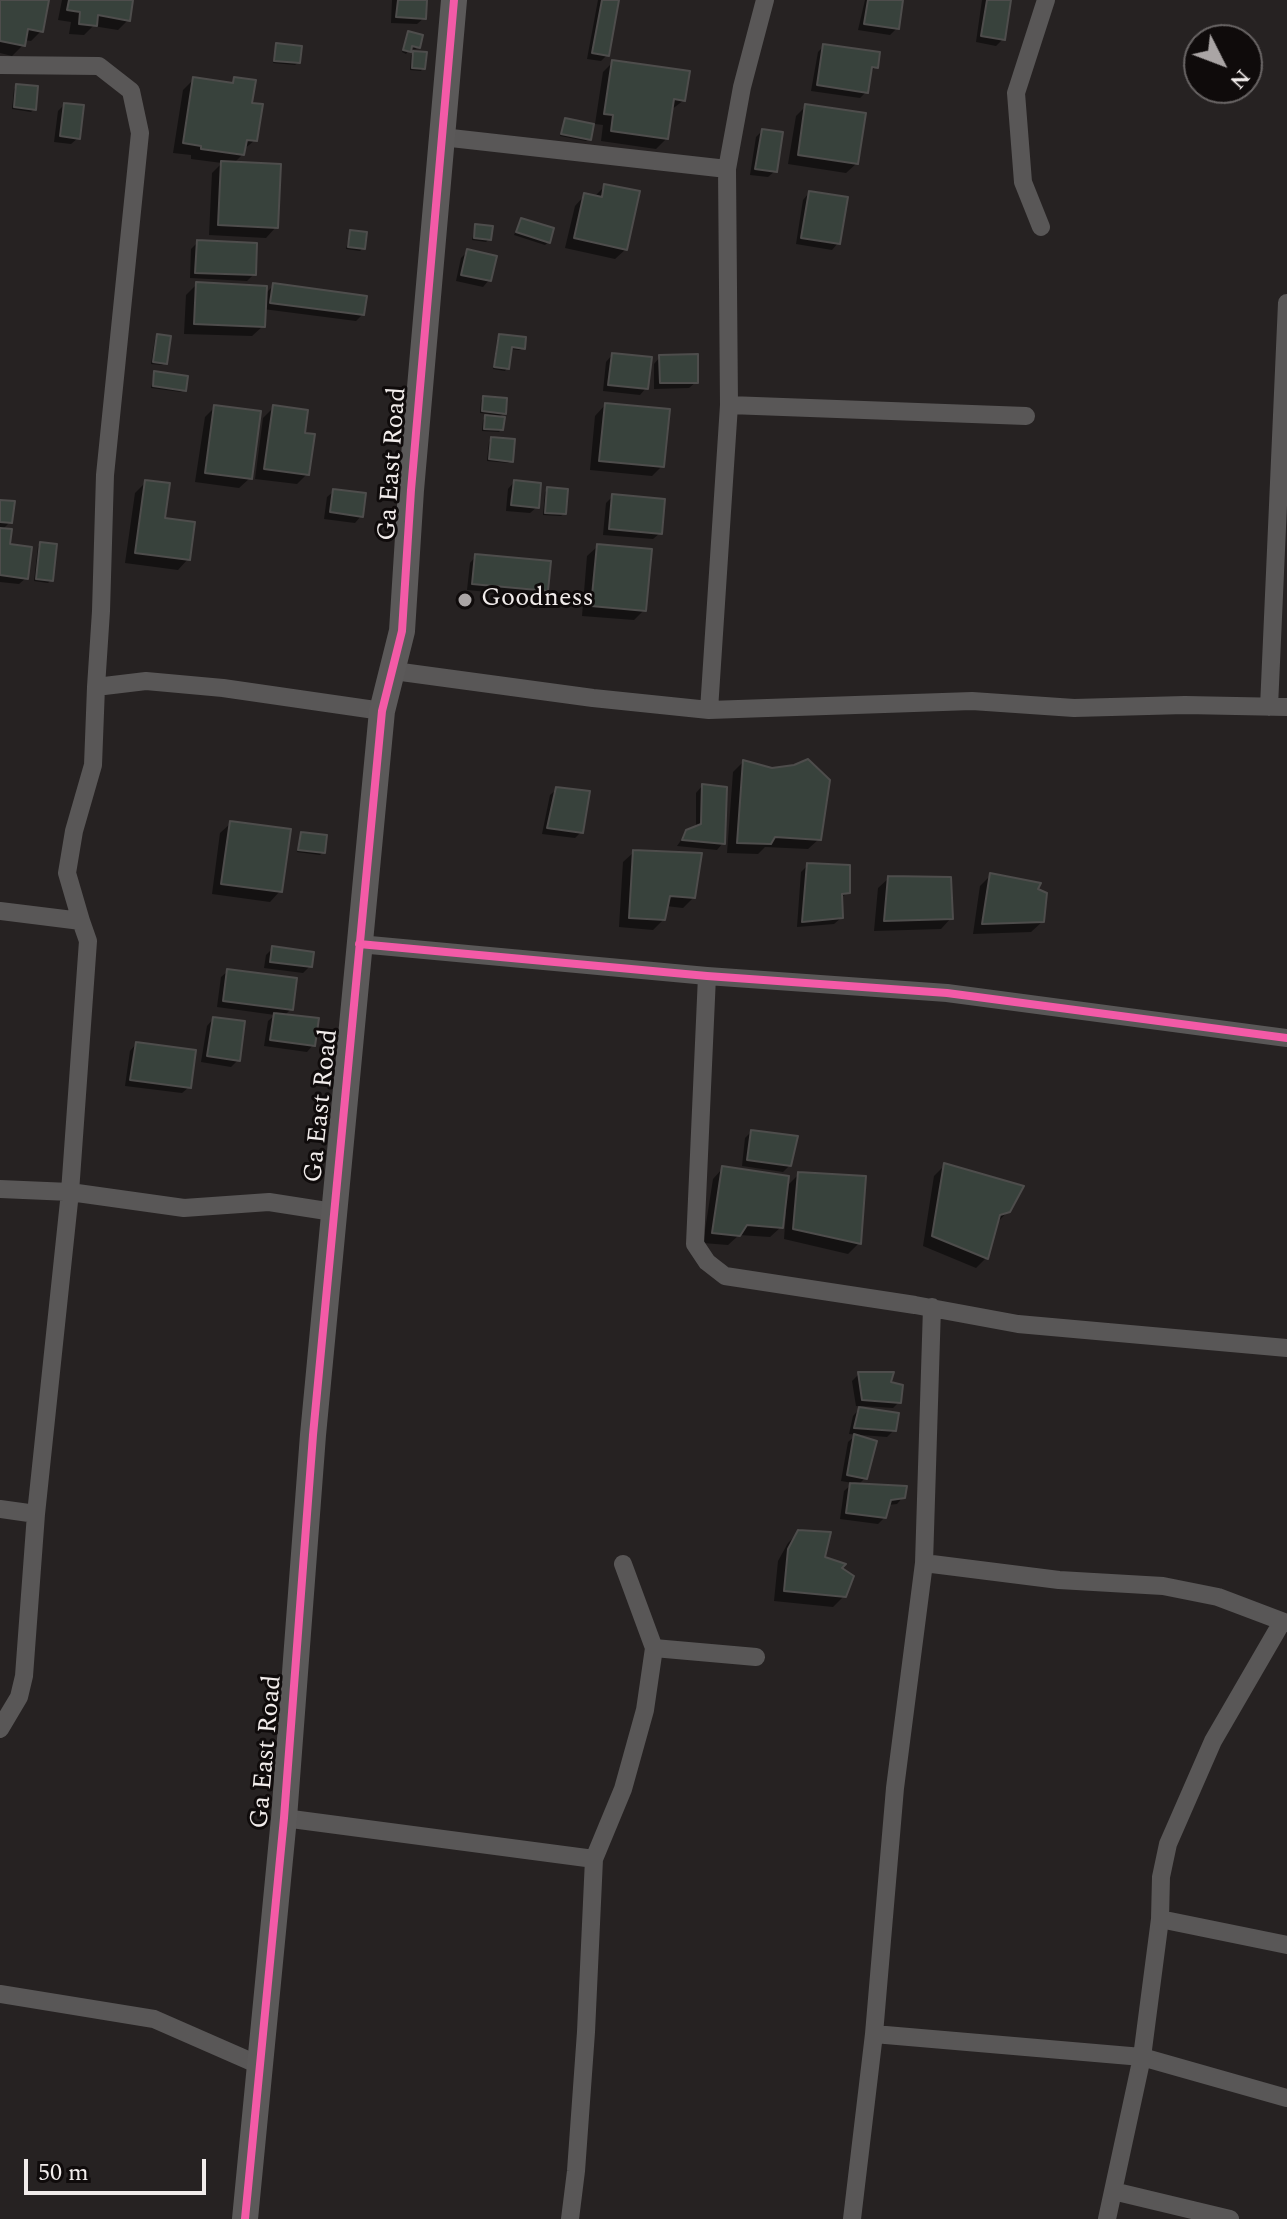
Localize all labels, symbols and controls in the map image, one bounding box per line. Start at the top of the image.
north arrow [1183,24,1263,104]
text: N [1221,61,1258,97]
street label: Ga East Road [373,386,415,542]
place label: Goodness [481,584,594,616]
marker: Goodness [456,591,474,609]
street label: Ga East Road [299,1028,347,1184]
street label: Ga East Road [246,1674,290,1830]
scale bar [28,2143,210,2193]
text: 50 m [38,2155,89,2191]

